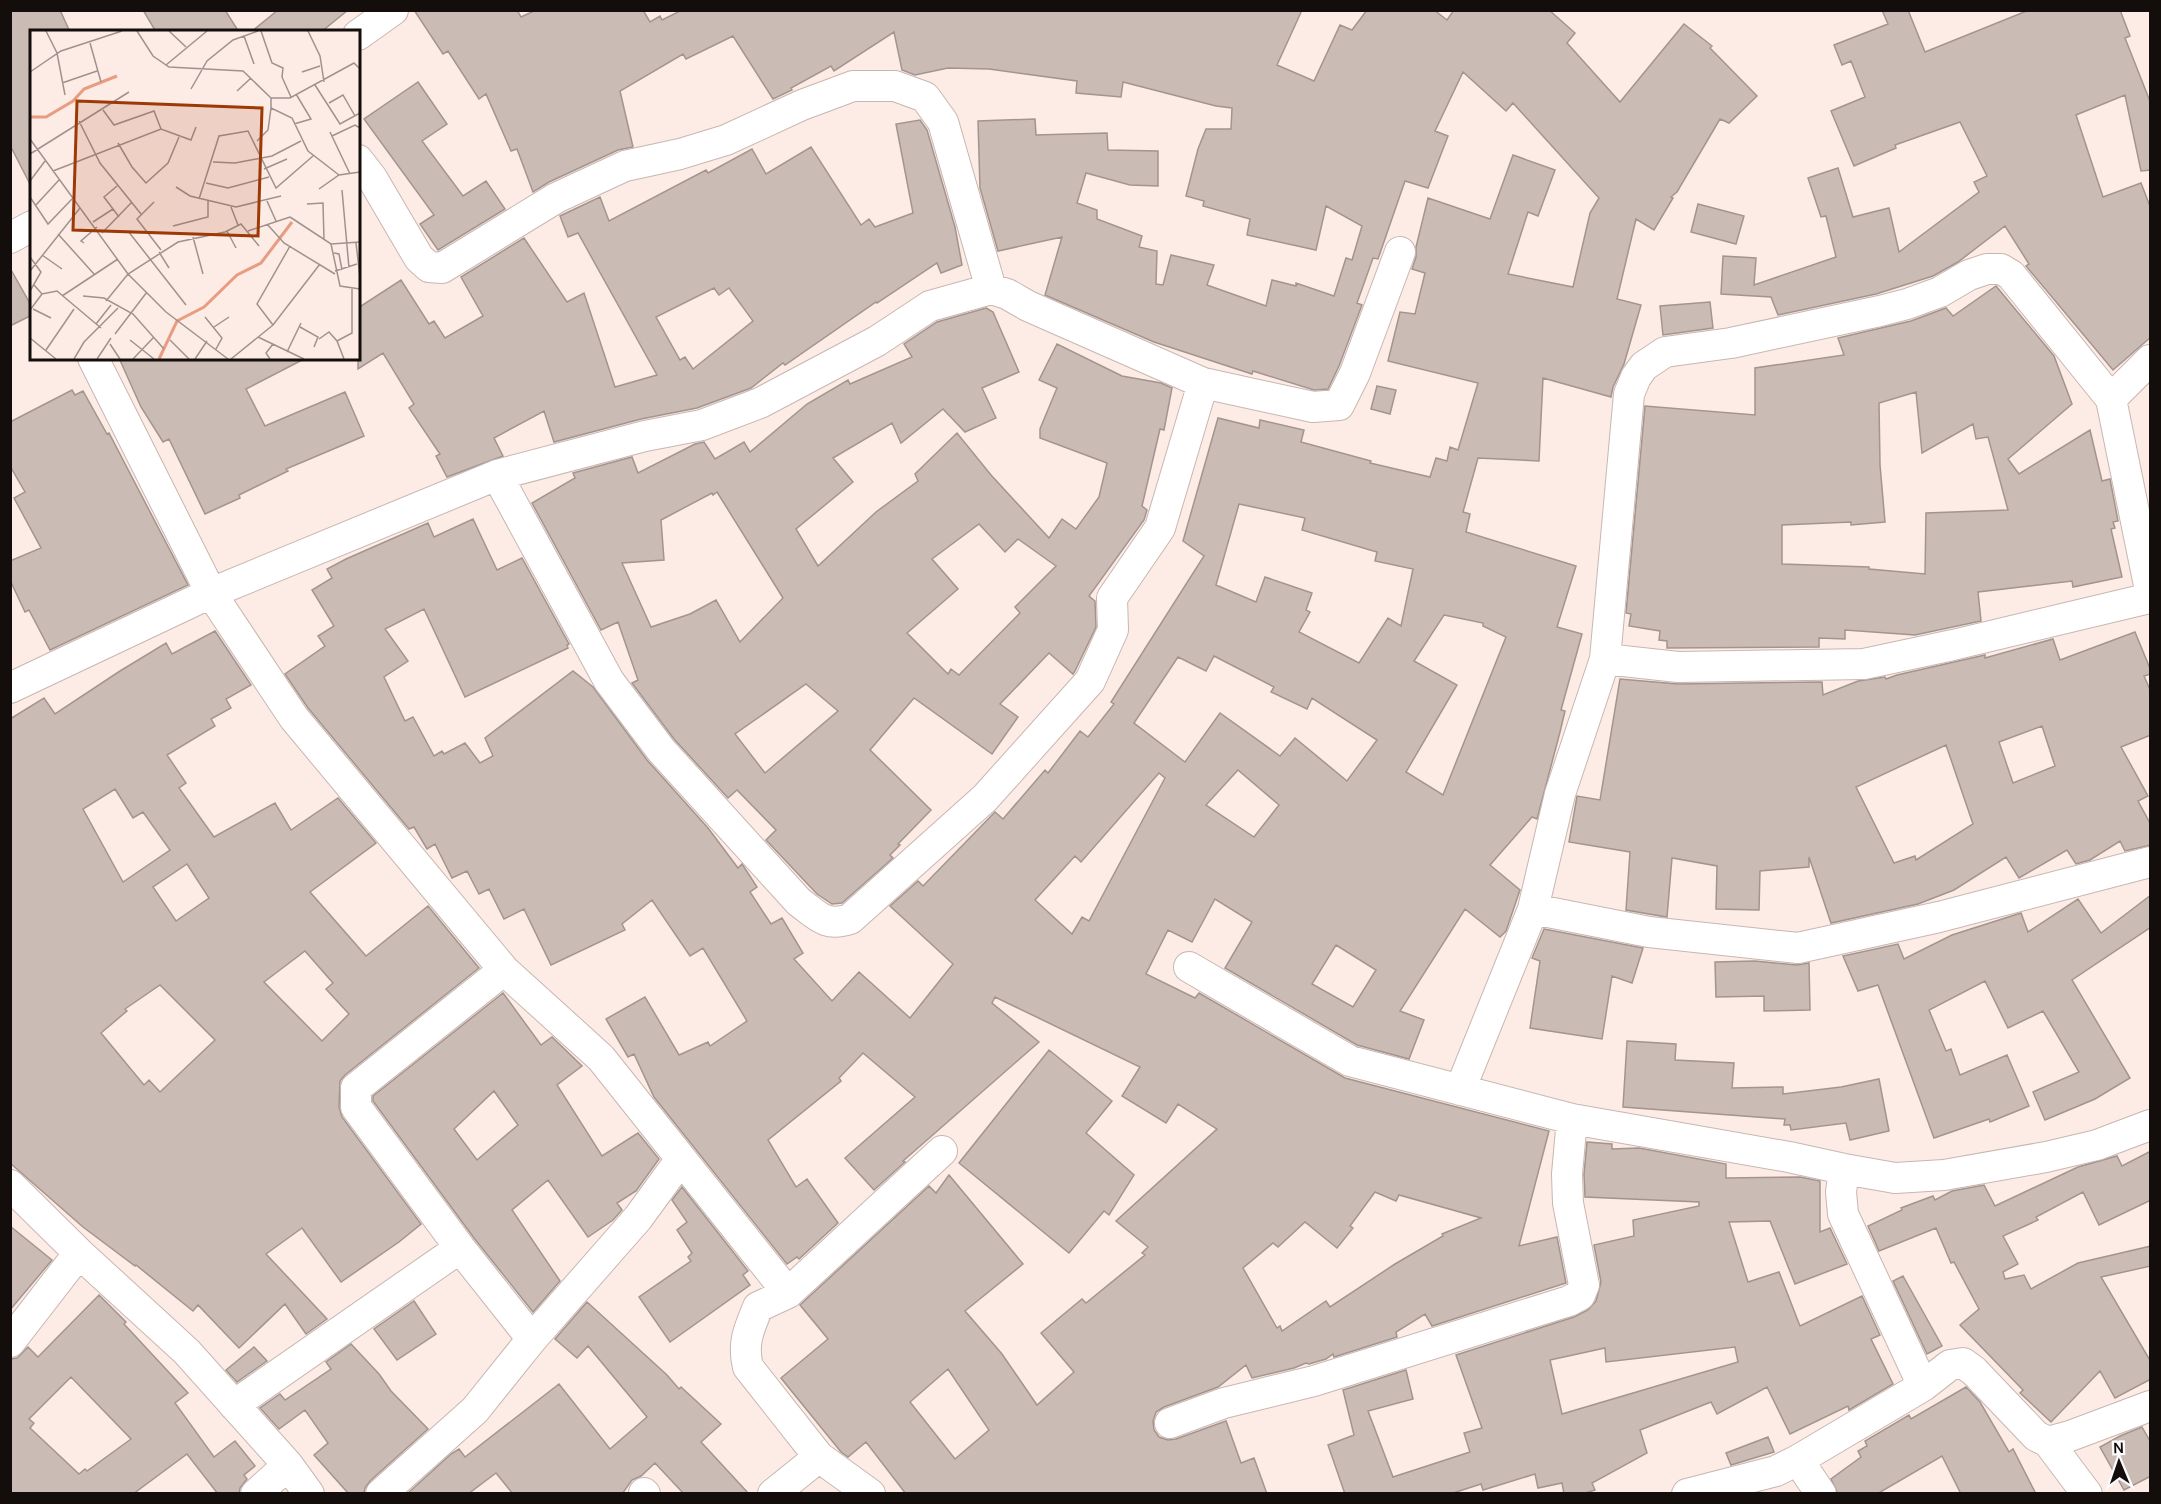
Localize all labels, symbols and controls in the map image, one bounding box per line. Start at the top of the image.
inset map [30,30,360,360]
north arrow [2089,1432,2149,1492]
text: N [2112,1438,2125,1457]

